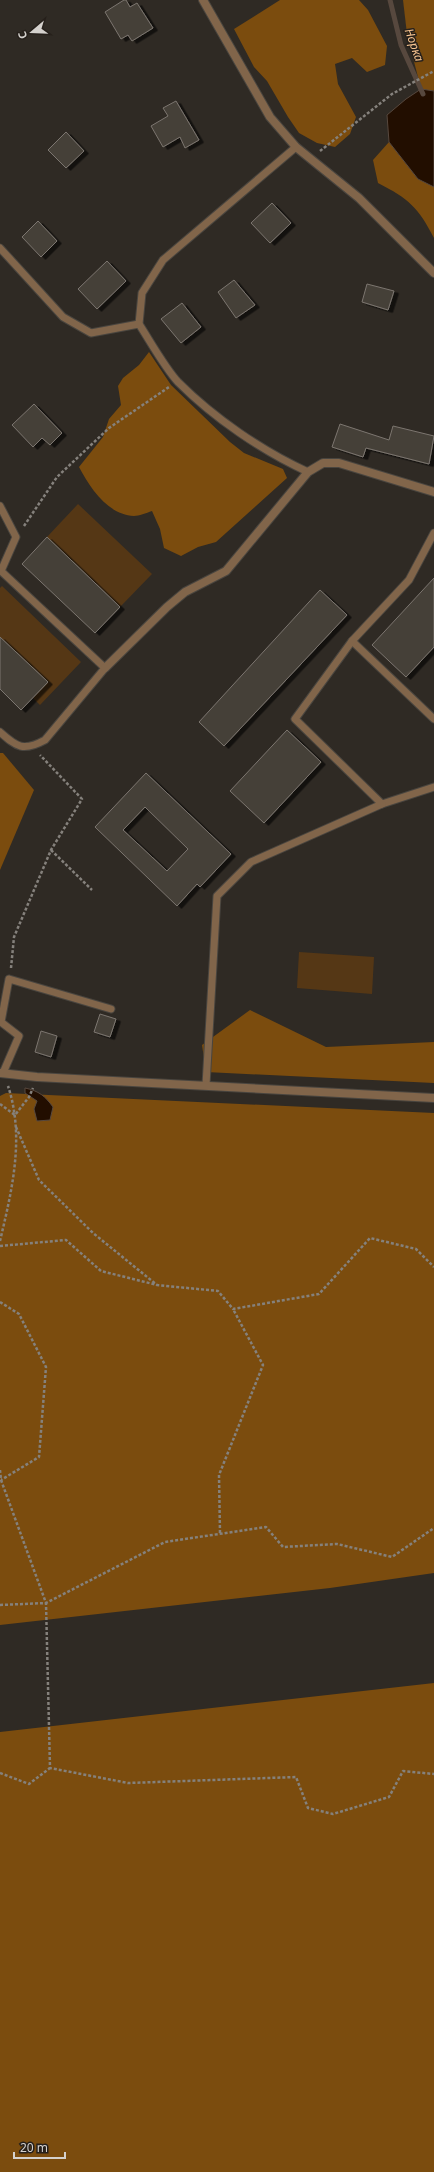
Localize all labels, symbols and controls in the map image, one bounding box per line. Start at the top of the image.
north arrow [12,12,52,52]
water label: Норка [401,26,428,64]
text: С [14,30,30,41]
scale bar [14,2134,65,2160]
text: 20 m [20,2139,48,2156]

